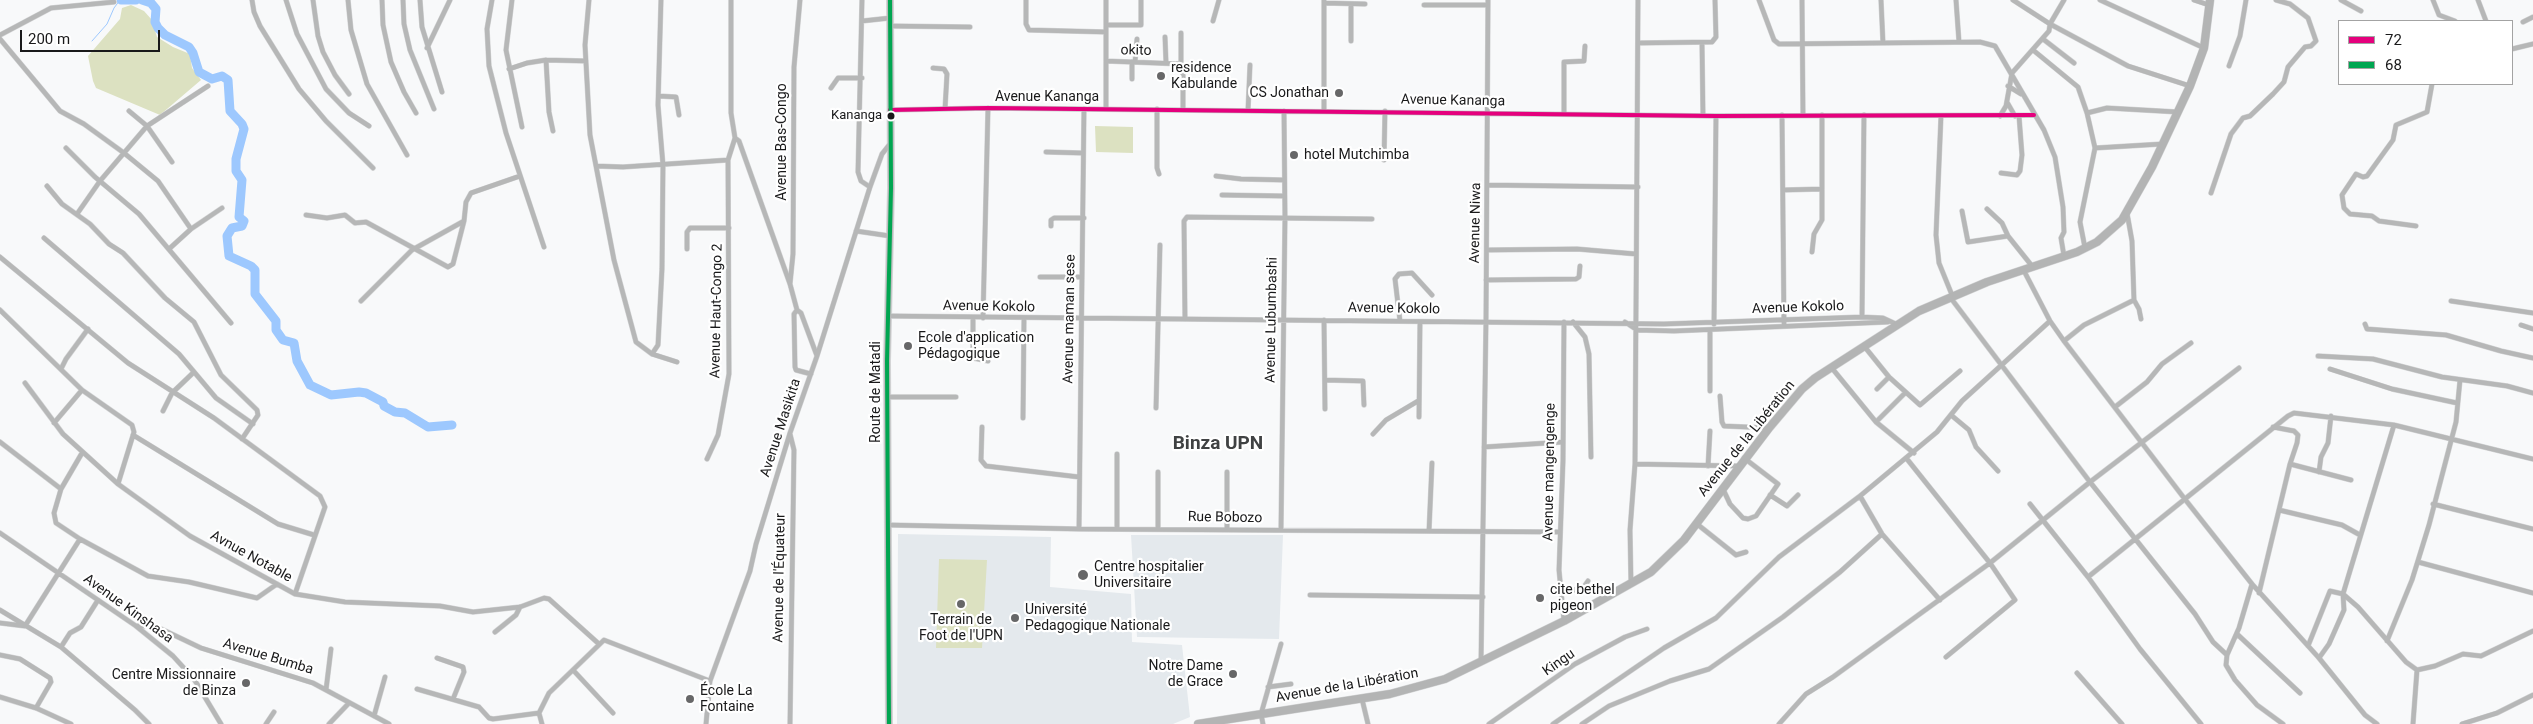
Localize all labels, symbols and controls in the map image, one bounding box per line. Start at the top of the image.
scale bar [22,20,162,52]
legend [2338,20,2513,85]
text: 200 m [28,30,70,48]
text: 72 [2385,31,2402,49]
street label: okito [1120,42,1152,60]
text: 68 [2385,56,2402,74]
place label: residence Kabulande [1171,60,1237,92]
marker: residence Kabulande [1155,70,1167,82]
street label: Avenue Bas-Congo [774,83,790,201]
place label: CS Jonathan [1249,85,1329,101]
marker: CS Jonathan [1333,87,1345,99]
street label: Avenue Kananga [995,89,1099,105]
street label: Avenue Kananga [1401,92,1505,110]
place label: Kananga [831,108,882,124]
marker: Kananga [886,111,896,121]
place label: hotel Mutchimba [1304,147,1409,163]
marker: hotel Mutchimba [1288,149,1300,161]
street label: Avenue Niwa [1467,182,1485,264]
street label: Avenue Haut-Congo 2 [707,243,727,379]
street label: Avenue maman sese [1060,254,1080,384]
street label: Avenue Lubumbashi [1263,257,1281,383]
street label: Avenue Kokolo [943,298,1035,316]
street label: Avenue Kokolo [1752,298,1844,318]
street label: Avenue Kokolo [1348,300,1440,318]
place label: Ecole d'application Pédagogique [918,330,1034,362]
marker: Ecole d'application Pédagogique [902,340,914,352]
street label: Route de Matadi [868,341,884,443]
street label: Avenue Masikita [757,377,805,479]
street label: Avenue de la Libération [1695,378,1799,500]
street label: Avenue mangengenge [1540,403,1560,541]
district label: Binza UPN [1173,433,1263,455]
street label: Rue Bobozo [1188,509,1262,527]
street label: Avenue de l'Équateur [770,513,790,643]
street label: Avnue Notable [207,528,295,586]
place label: Centre hospitalier Universitaire [1094,559,1204,592]
marker: Centre hospitalier Universitaire [1076,568,1090,582]
street label: Avenue Kinshasa [80,571,176,647]
place label: cite bethel pigeon [1550,582,1615,614]
marker: cite bethel pigeon [1534,592,1546,604]
marker: Terrain de Foot de l'UPN [955,598,967,610]
place label: Université Pedagogique Nationale [1025,602,1170,634]
place label: Terrain de Foot de l'UPN [919,612,1003,644]
marker: Université Pedagogique Nationale [1009,612,1021,624]
street label: Avenue Bumba [221,635,315,679]
street label: Kingu [1540,646,1578,680]
place label: Notre Dame de Grace [1148,658,1223,690]
street label: Avenue de la Libération [1274,665,1420,707]
place label: Centre Missionnaire de Binza [112,667,236,700]
marker: Notre Dame de Grace [1227,668,1239,680]
marker: Centre Missionnaire de Binza [240,677,252,689]
place label: École La Fontaine [700,683,754,716]
marker: École La Fontaine [684,693,696,705]

